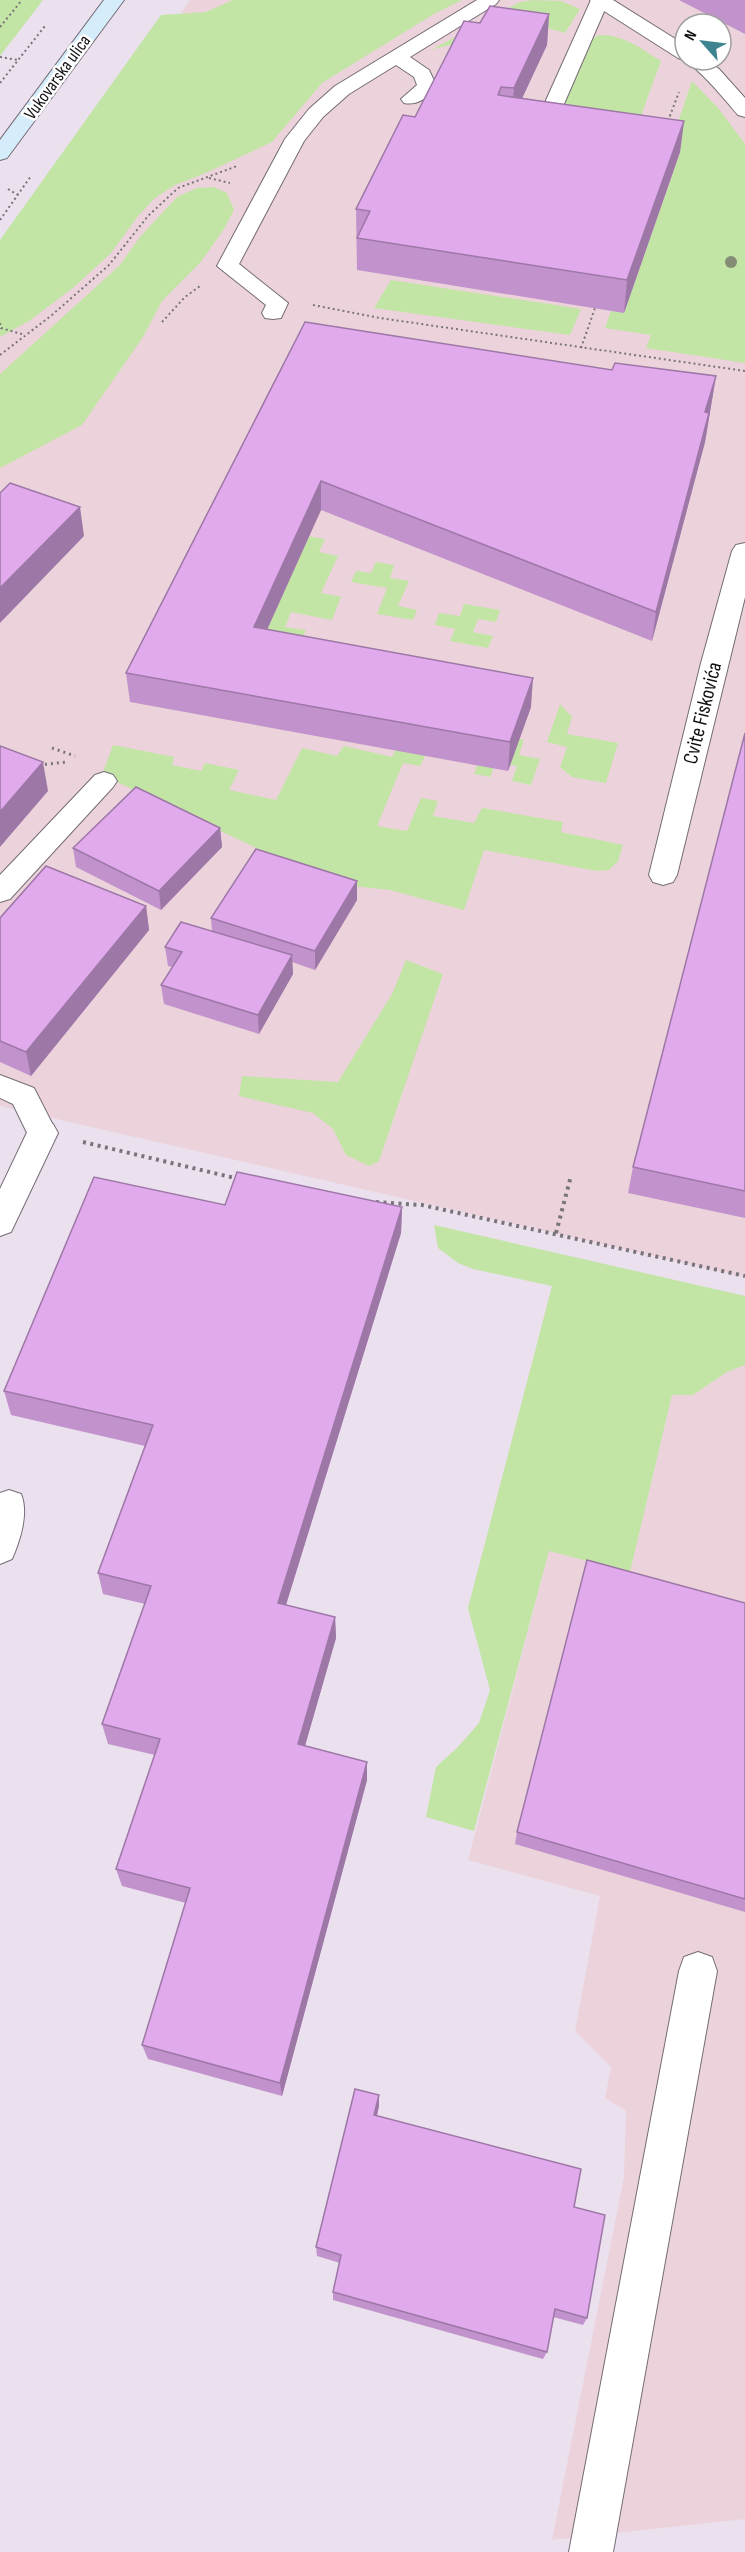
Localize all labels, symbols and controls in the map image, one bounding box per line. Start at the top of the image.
north arrow [673,12,733,72]
text: N [681,27,701,44]
street label: Vukovarska ulica [20,31,95,124]
street label: Cvite Fiskovića [678,659,727,767]

